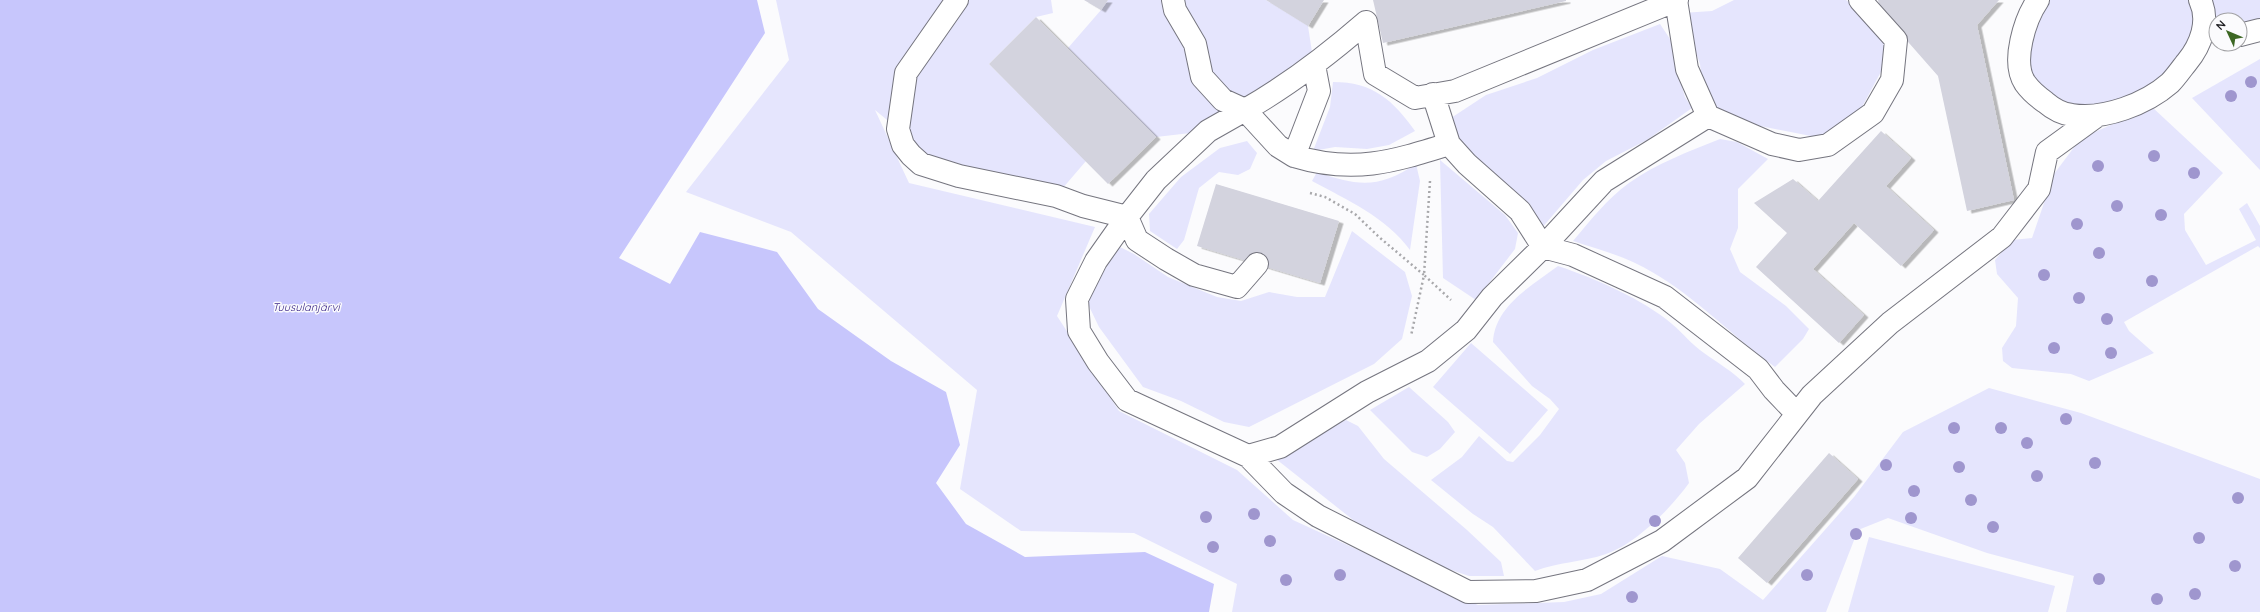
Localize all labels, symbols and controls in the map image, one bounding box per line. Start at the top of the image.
north arrow [2208,12,2248,52]
text: N [2213,17,2229,33]
water label: Tuusulanjärvi [272,300,341,314]

